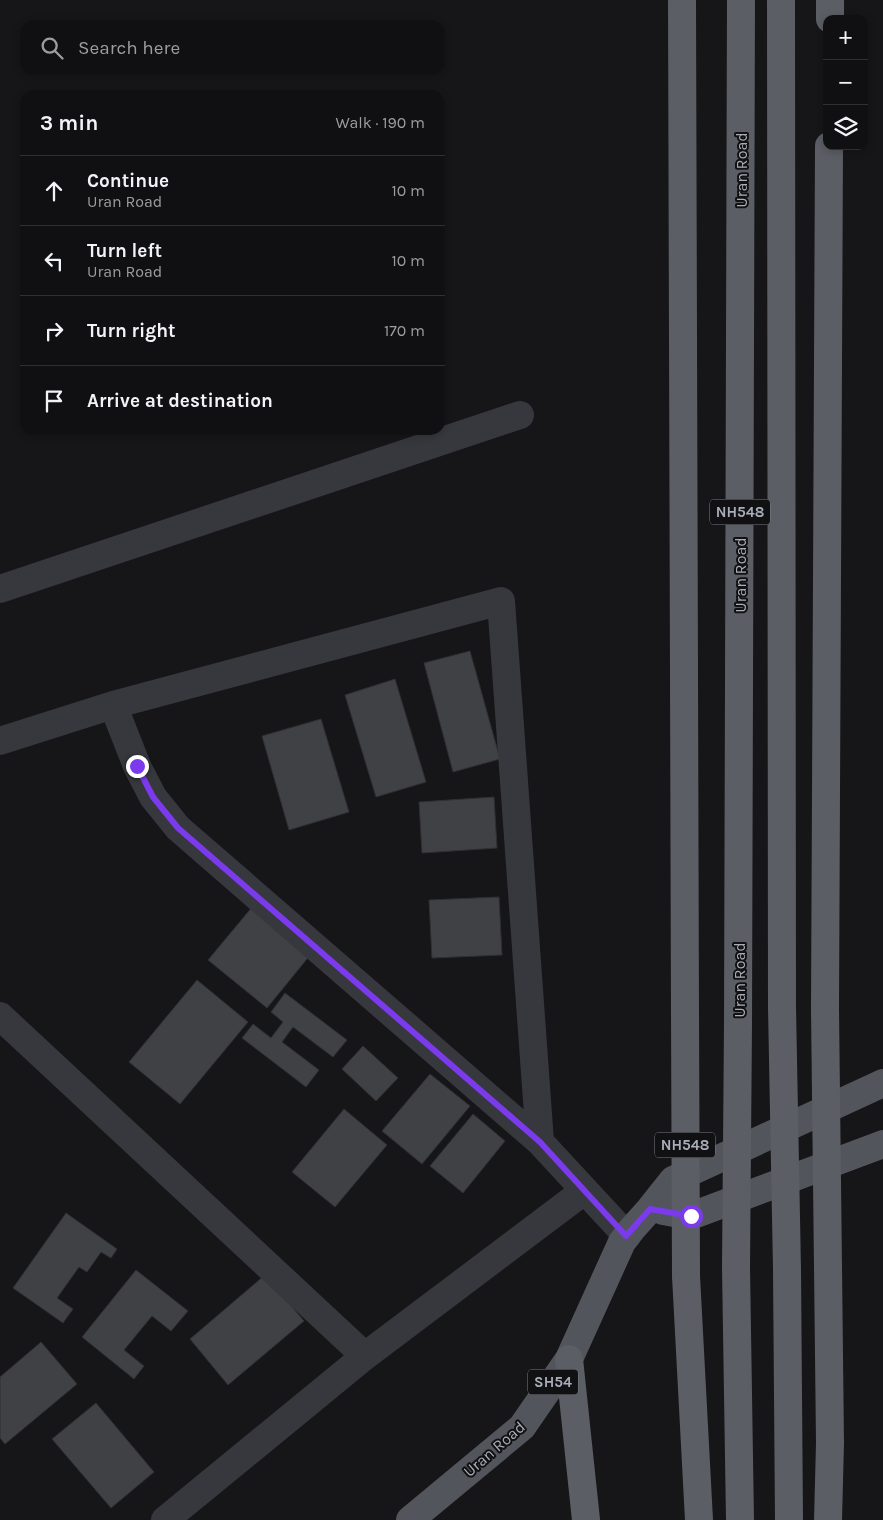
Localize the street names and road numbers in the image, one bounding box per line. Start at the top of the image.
street label: Uran Road [732,132,751,208]
road number: NH548 [710,500,770,524]
street label: Uran Road [731,537,750,613]
street label: Uran Road [730,942,749,1018]
road number: NH548 [655,1132,715,1158]
road number: SH54 [528,1370,578,1394]
street label: Uran Road [459,1417,529,1481]

